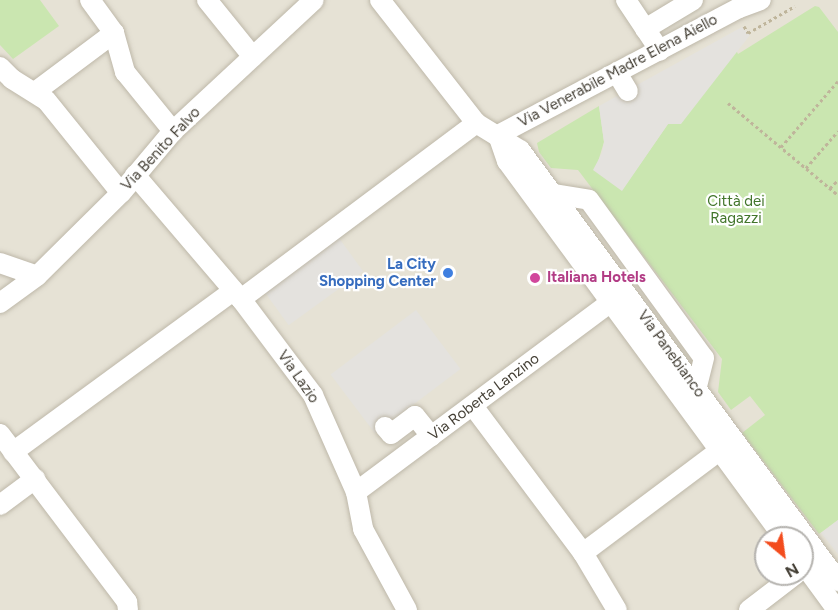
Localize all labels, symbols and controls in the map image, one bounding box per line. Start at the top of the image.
street label: Via Venerabile Madre Elena Aiello [515,11,721,131]
street label: Via Benito Falvo [118,103,204,195]
park label: Città dei Ragazzi [707,192,765,227]
place label: La City Shopping Center [319,255,436,290]
marker: La City Shopping Center [441,266,455,280]
place label: Italiana Hotels [547,269,646,287]
marker: Italiana Hotels [528,271,542,285]
street label: Via Panebianco [633,307,709,401]
street label: Via Lazio [273,347,323,407]
street label: Via Roberta Lanzino [425,349,543,445]
north arrow [754,526,814,586]
text: N [782,559,802,582]

